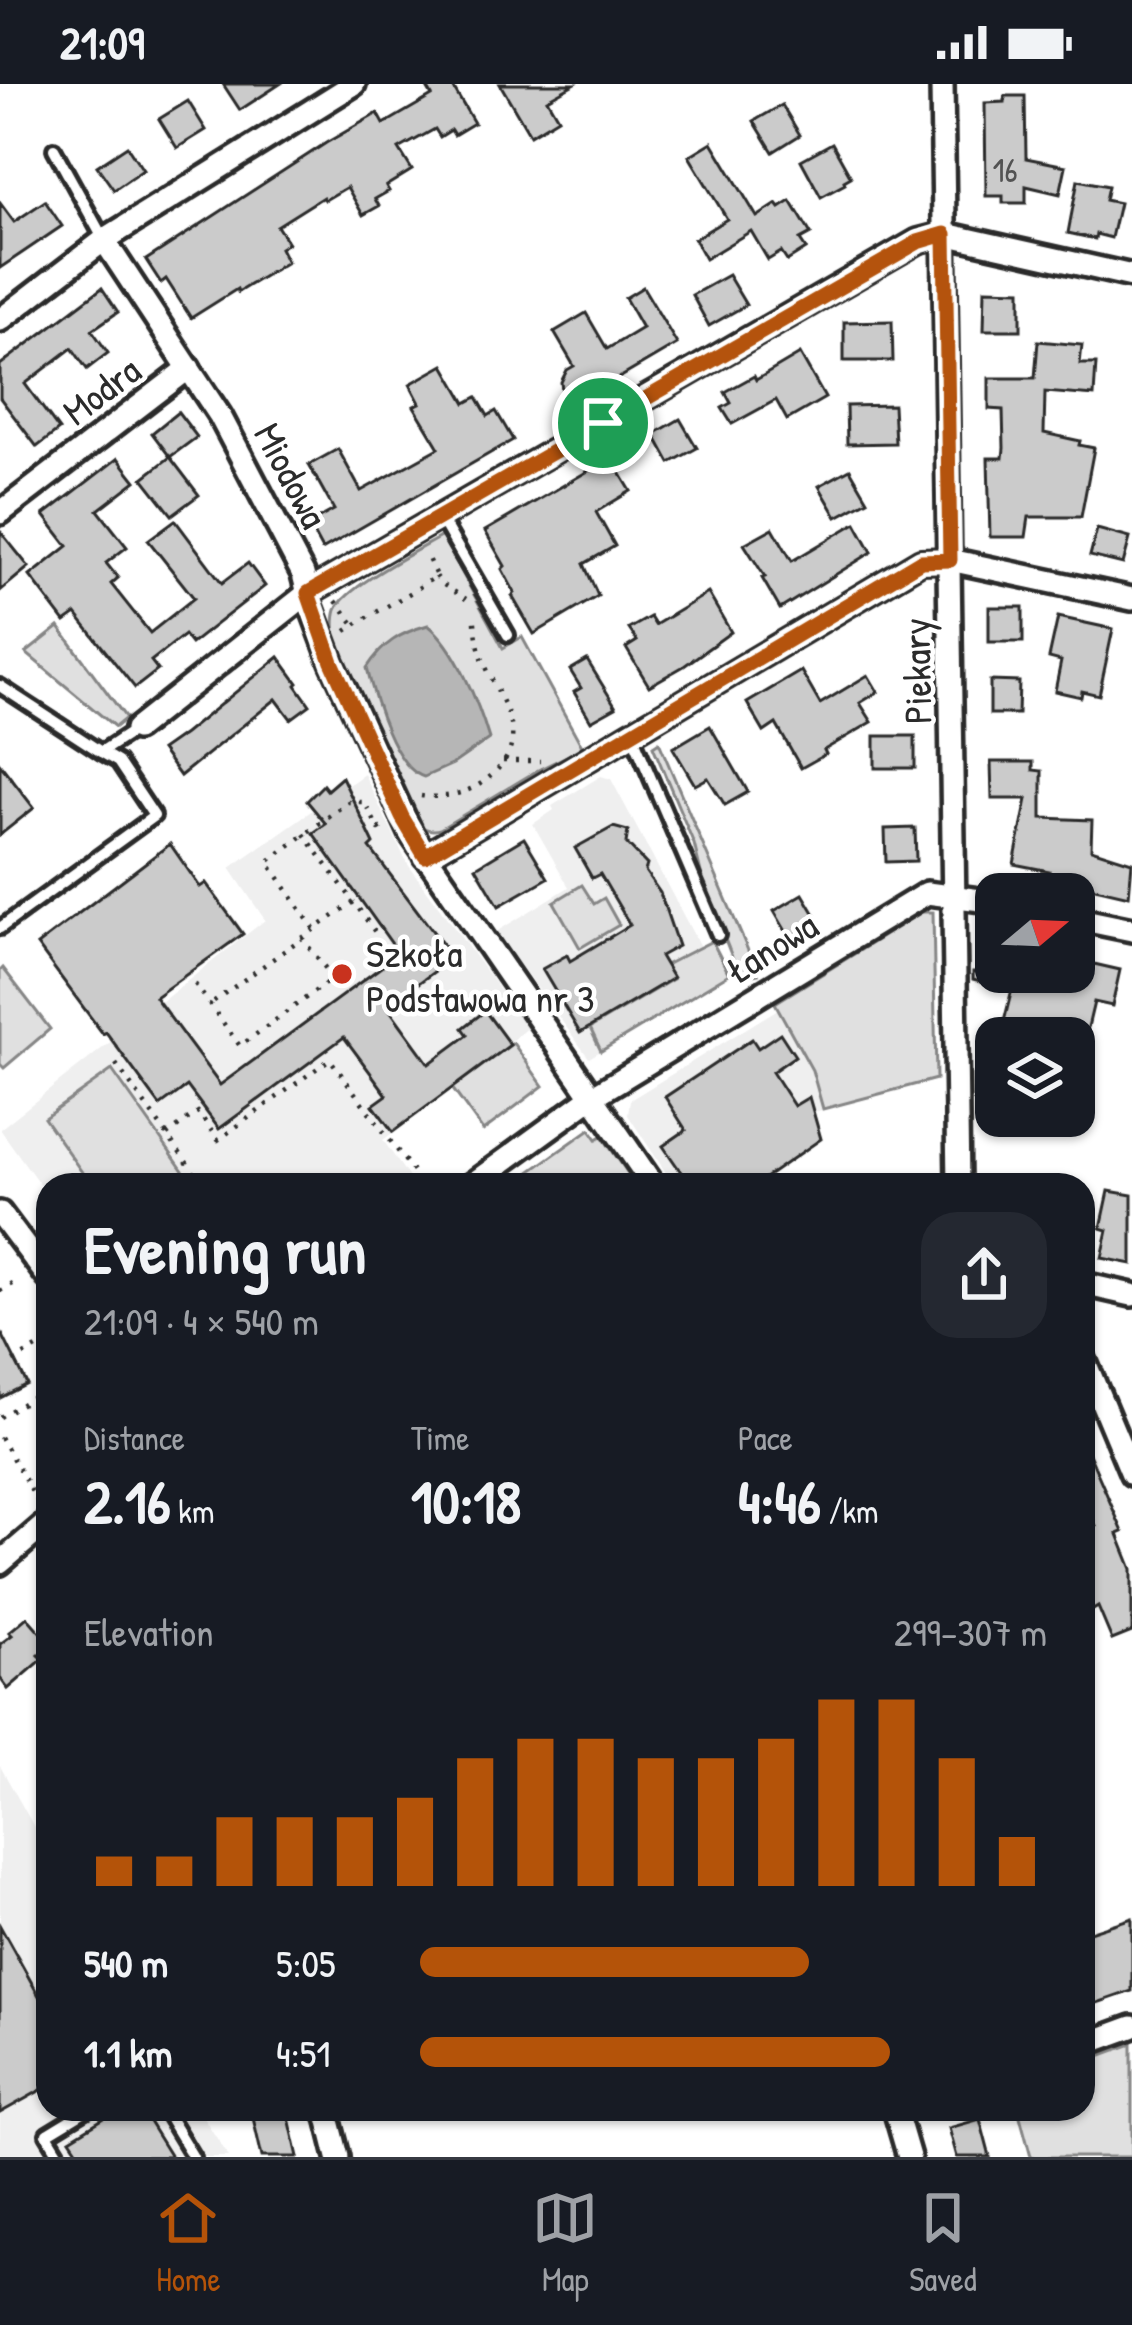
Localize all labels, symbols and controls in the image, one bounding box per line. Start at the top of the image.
text: 21:09 [60,12,145,73]
house number: 16 [992,148,1018,192]
street label: Modra [51,343,151,437]
pin [552,372,654,474]
icon: arrive [570,390,636,456]
street label: Miodowa [242,413,342,537]
street label: Piekary [889,618,943,724]
north arrow [975,873,1095,993]
map controls [975,873,1095,1137]
street label: Łanowa [715,898,827,996]
place label: Szkoła Podstawowa nr 3 [366,926,595,1024]
marker: Szkoła Podstawowa nr 3 [329,961,355,987]
button: layers [975,1017,1095,1137]
text: Evening run [84,1204,366,1294]
button: share [921,1212,1047,1338]
text: 21:09 · 4 × 540 m [84,1294,319,1347]
text: Distance [84,1416,185,1460]
text: Time [411,1416,469,1460]
text: Pace [738,1416,793,1460]
text: 2.16 [84,1460,171,1542]
text: 10:18 [411,1460,521,1542]
text: 4:46 [738,1460,821,1542]
text: km [171,1489,214,1533]
text: /km [821,1489,879,1533]
text: Elevation [84,1605,214,1658]
text: 299–307 m [894,1605,1047,1658]
text: 540 m [84,1936,168,1989]
text: 5:05 [276,1936,336,1989]
text: 1.1 km [84,2026,172,2079]
text: 4:51 [276,2026,330,2079]
tab: Home [155,2185,221,2301]
tab: Map [532,2185,598,2301]
tab: Saved [909,2185,977,2301]

